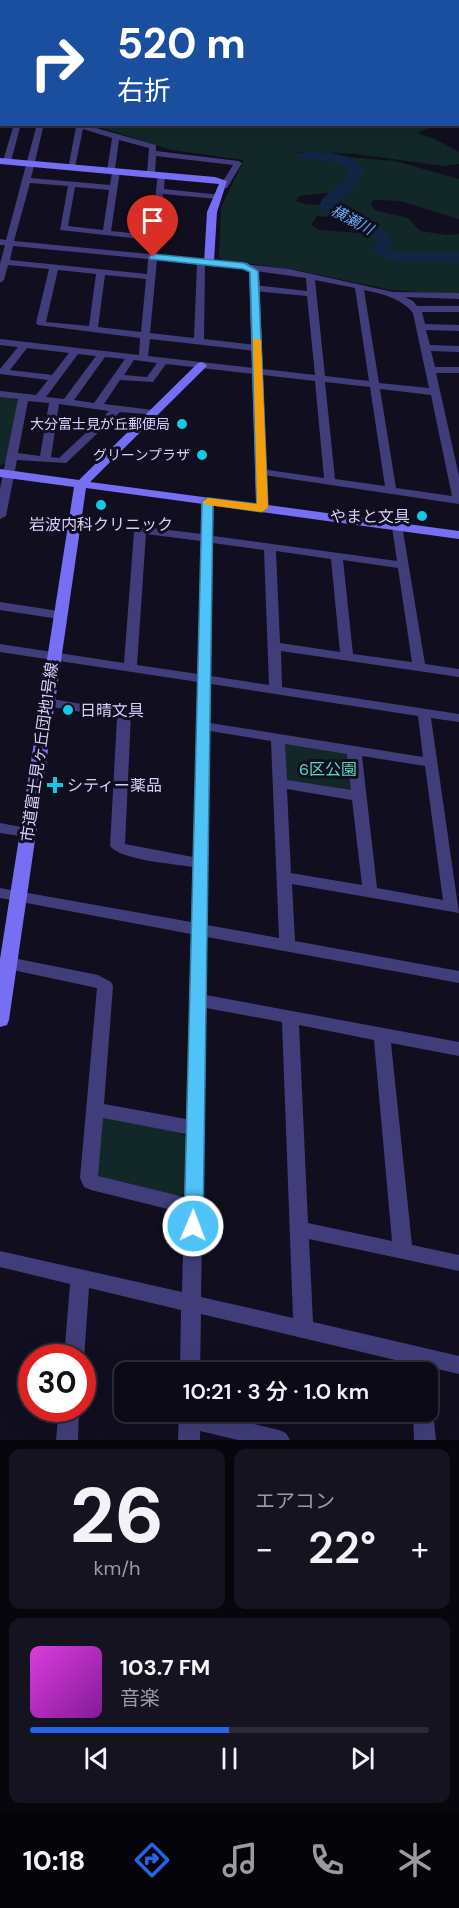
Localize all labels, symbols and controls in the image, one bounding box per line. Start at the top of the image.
text: 520 m [117,16,246,71]
icon: right [18,24,96,102]
text: 右折 [117,73,171,108]
pin [127,195,178,257]
water label: 横瀬川 [327,201,378,240]
icon: arrive [136,204,169,237]
place label: 大分富士見が丘郵便局 [30,415,170,433]
marker: 大分富士見が丘郵便局 [175,417,189,431]
place label: グリーンプラザ [93,446,190,464]
marker: グリーンプラザ [195,448,209,462]
marker: 岩波内科クリニック [94,498,108,512]
place label: やまと文具 [330,506,410,527]
marker: やまと文具 [415,509,429,523]
place label: 岩波内科クリニック [29,514,173,535]
street label: 市道富士見ヶ丘団地1号線 [17,661,62,843]
place label: 日晴文具 [80,700,144,721]
marker: 日晴文具 [61,703,75,717]
park label: 6区公園 [299,759,357,780]
place label: シティー薬品 [67,775,162,796]
marker: シティー薬品 [48,778,62,792]
position arrow [161,1194,225,1258]
speed limit sign: 30 [18,1344,96,1422]
text: 10:21 · 3 分 · 1.0 km [183,1377,369,1406]
text: 26 [70,1465,164,1566]
text: エアコン [255,1488,335,1514]
text: 22° [308,1518,376,1577]
text: − [255,1527,273,1570]
text: + [411,1527,429,1570]
text: km/h [93,1555,141,1581]
text: 103.7 FM [120,1653,210,1682]
text: 音楽 [120,1685,160,1711]
icon: previous [80,1742,113,1775]
icon: pause [213,1742,246,1775]
icon: next [346,1742,379,1775]
icon: directions [131,1839,173,1881]
icon: music [219,1839,261,1881]
icon: phone [306,1839,348,1881]
icon: climate [394,1839,436,1881]
text: 10:18 [23,1843,85,1878]

